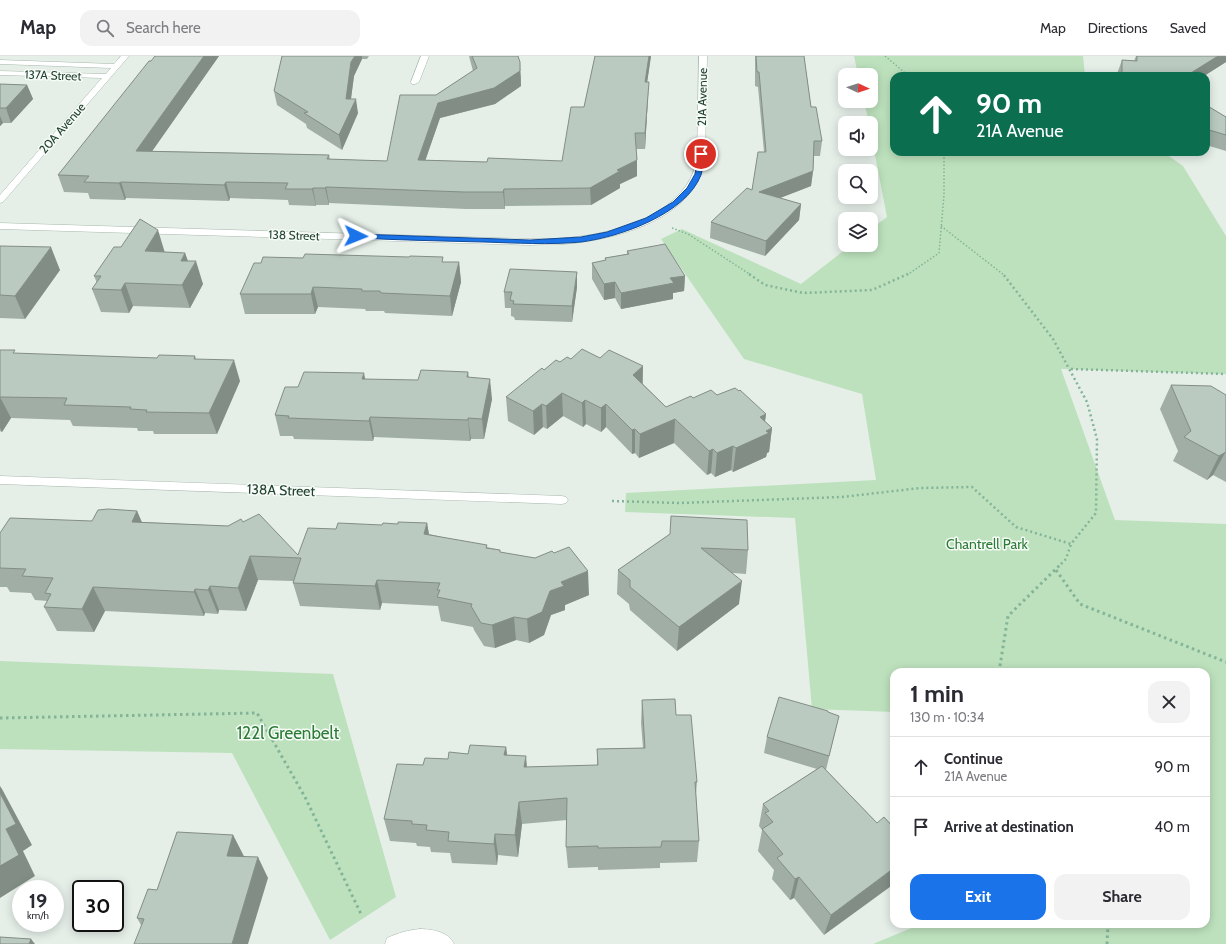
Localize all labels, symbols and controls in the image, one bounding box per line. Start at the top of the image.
search box [80,10,360,46]
text: Map [20,16,56,39]
icon: search [94,17,116,39]
text: Search here [126,19,201,37]
text: Map [1040,19,1066,37]
text: Directions [1088,19,1148,37]
text: Saved [1170,19,1206,37]
street label: 137A Street [24,67,82,83]
street label: 21A Avenue [694,68,710,126]
north arrow [838,68,878,108]
map controls [838,68,878,252]
text: 90 m [976,86,1042,120]
icon: ahead [910,88,962,140]
street label: 20A Avenue [36,99,88,157]
button: sound [838,116,878,156]
text: 21A Avenue [976,120,1064,142]
pin [684,137,718,171]
icon: arrive [690,143,712,165]
button: search [838,164,878,204]
button: layers [838,212,878,252]
position arrow [335,215,377,257]
street label: 138 Street [268,227,320,243]
street label: 138A Street [247,480,316,500]
park label: Chantrell Park [946,535,1029,553]
text: 1 min [910,679,964,708]
button: close [1148,681,1190,723]
text: 130 m · 10:34 [910,709,984,725]
park label: 122l Greenbelt [237,723,339,743]
text: Continue [944,750,1003,768]
icon: ahead [910,756,932,778]
text: 90 m [1154,758,1190,776]
text: 21A Avenue [944,768,1007,784]
icon: arrive [910,816,932,838]
text: Arrive at destination [944,818,1074,836]
text: 40 m [1154,818,1190,836]
button: Exit [910,874,1046,920]
button: Share [1054,874,1190,920]
speed limit sign: 30 [72,880,124,932]
text: 19 [29,889,47,913]
text: km/h [27,909,49,922]

